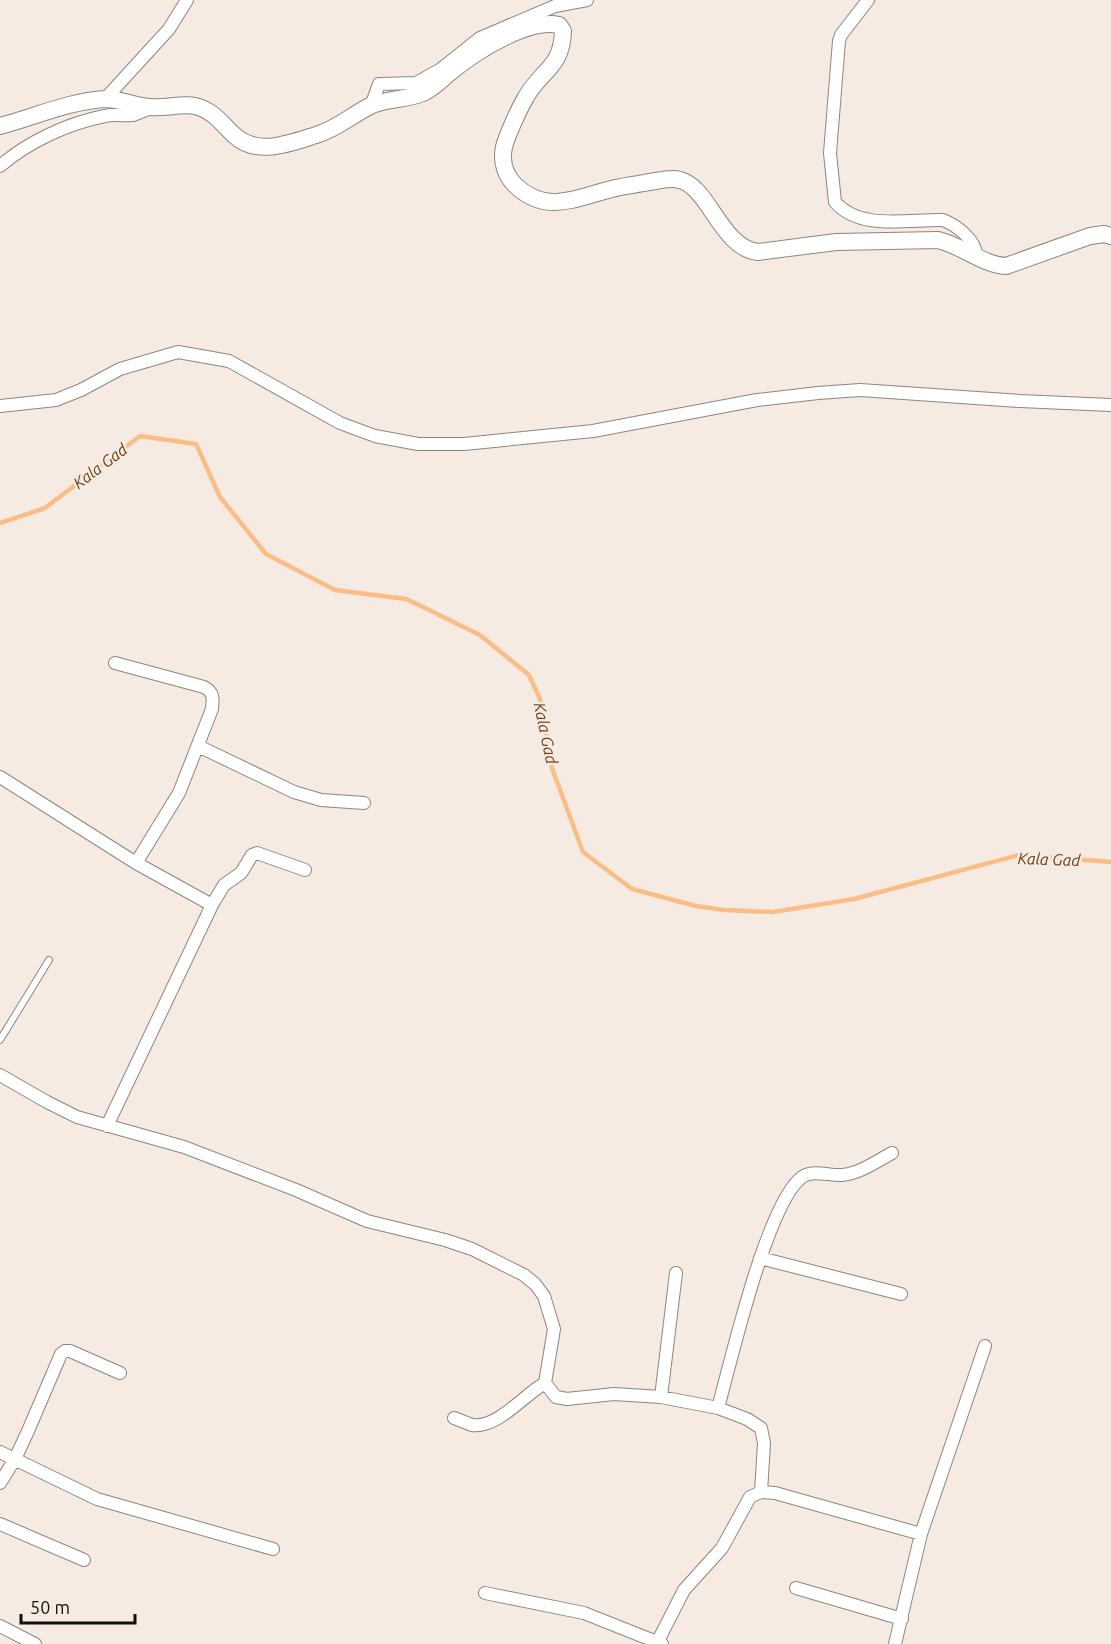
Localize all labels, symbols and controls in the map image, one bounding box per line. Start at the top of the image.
water label: Kala Gad [70,439,131,492]
water label: Kala Gad [531,701,562,767]
water label: Kala Gad [1017,849,1082,869]
scale bar [21,1587,135,1625]
text: 50 m [30,1597,70,1617]

